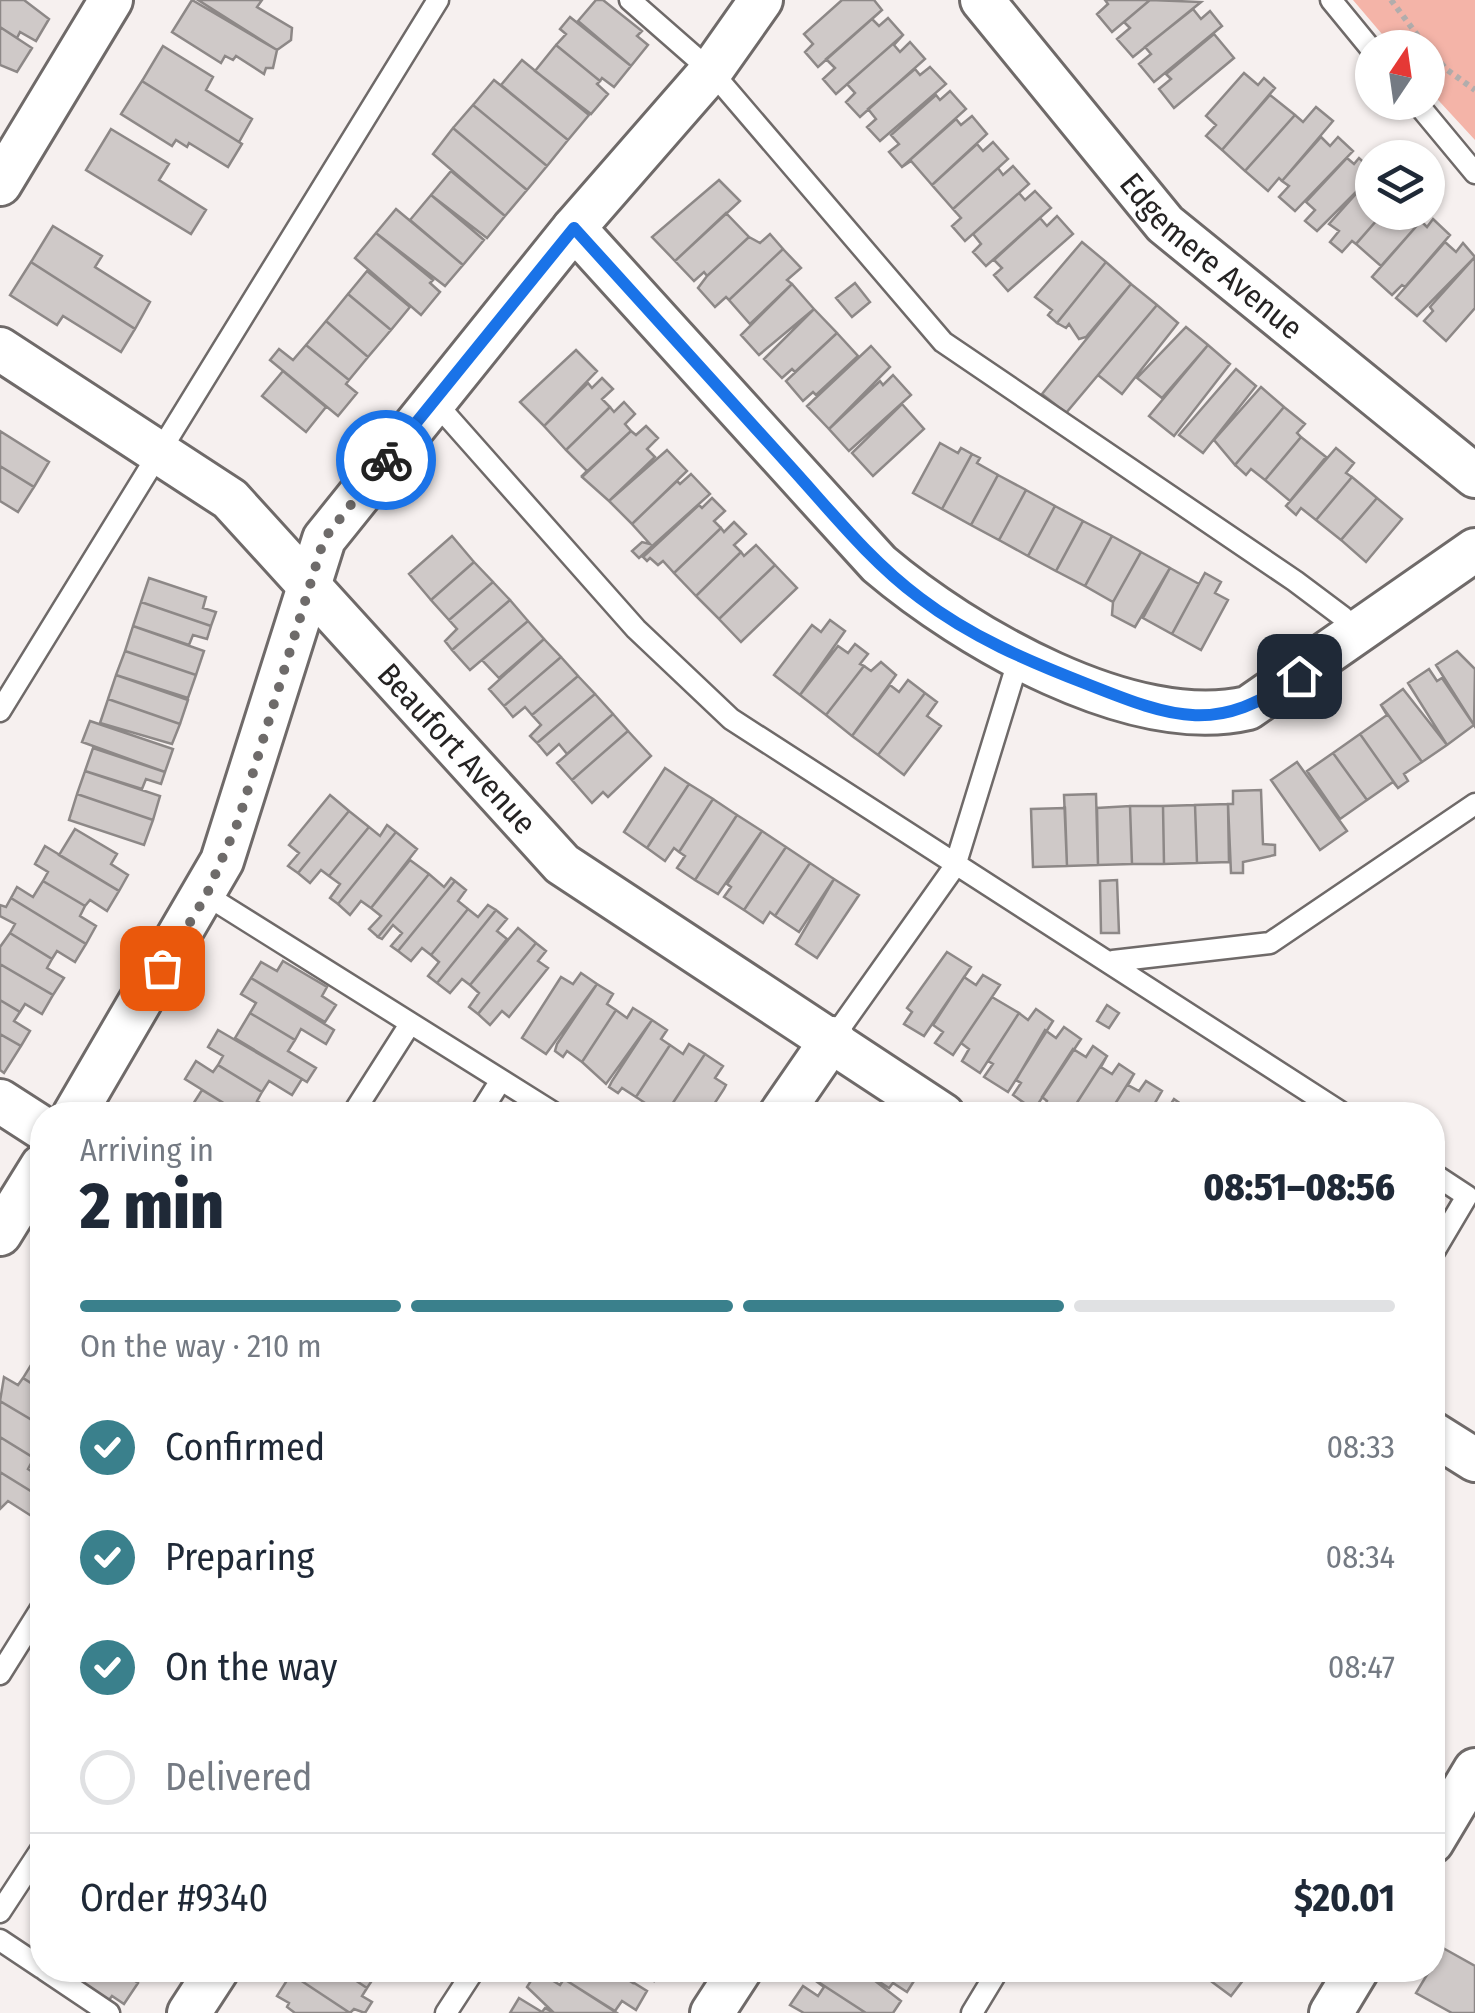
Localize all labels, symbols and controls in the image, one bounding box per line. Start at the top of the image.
north arrow [1355,30,1445,120]
map controls [1355,30,1445,230]
button: layers [1355,140,1445,230]
street label: Edgemere Avenue [1112,165,1310,347]
courier [336,410,436,510]
icon: bike [359,433,414,488]
pin [1257,634,1342,719]
icon: home [1272,649,1327,704]
street label: Beaufort Avenue [370,655,544,842]
pin [120,926,205,1011]
icon: bag [135,941,190,996]
text: Arriving in [80,1131,214,1169]
text: 08:51–08:56 [1203,1164,1395,1210]
text: 2 min [80,1167,224,1245]
text: On the way · 210 m [80,1327,322,1365]
icon: check [80,1420,135,1475]
text: Confirmed [165,1424,325,1470]
text: 08:33 [1326,1428,1395,1466]
icon: check [80,1530,135,1585]
text: Preparing [165,1534,314,1580]
text: 08:34 [1325,1538,1395,1576]
icon: check [80,1640,135,1695]
text: On the way [165,1644,337,1690]
text: 08:47 [1328,1648,1395,1686]
text: Delivered [165,1754,312,1800]
text: Order #9340 [80,1875,268,1921]
text: $20.01 [1294,1875,1395,1921]

